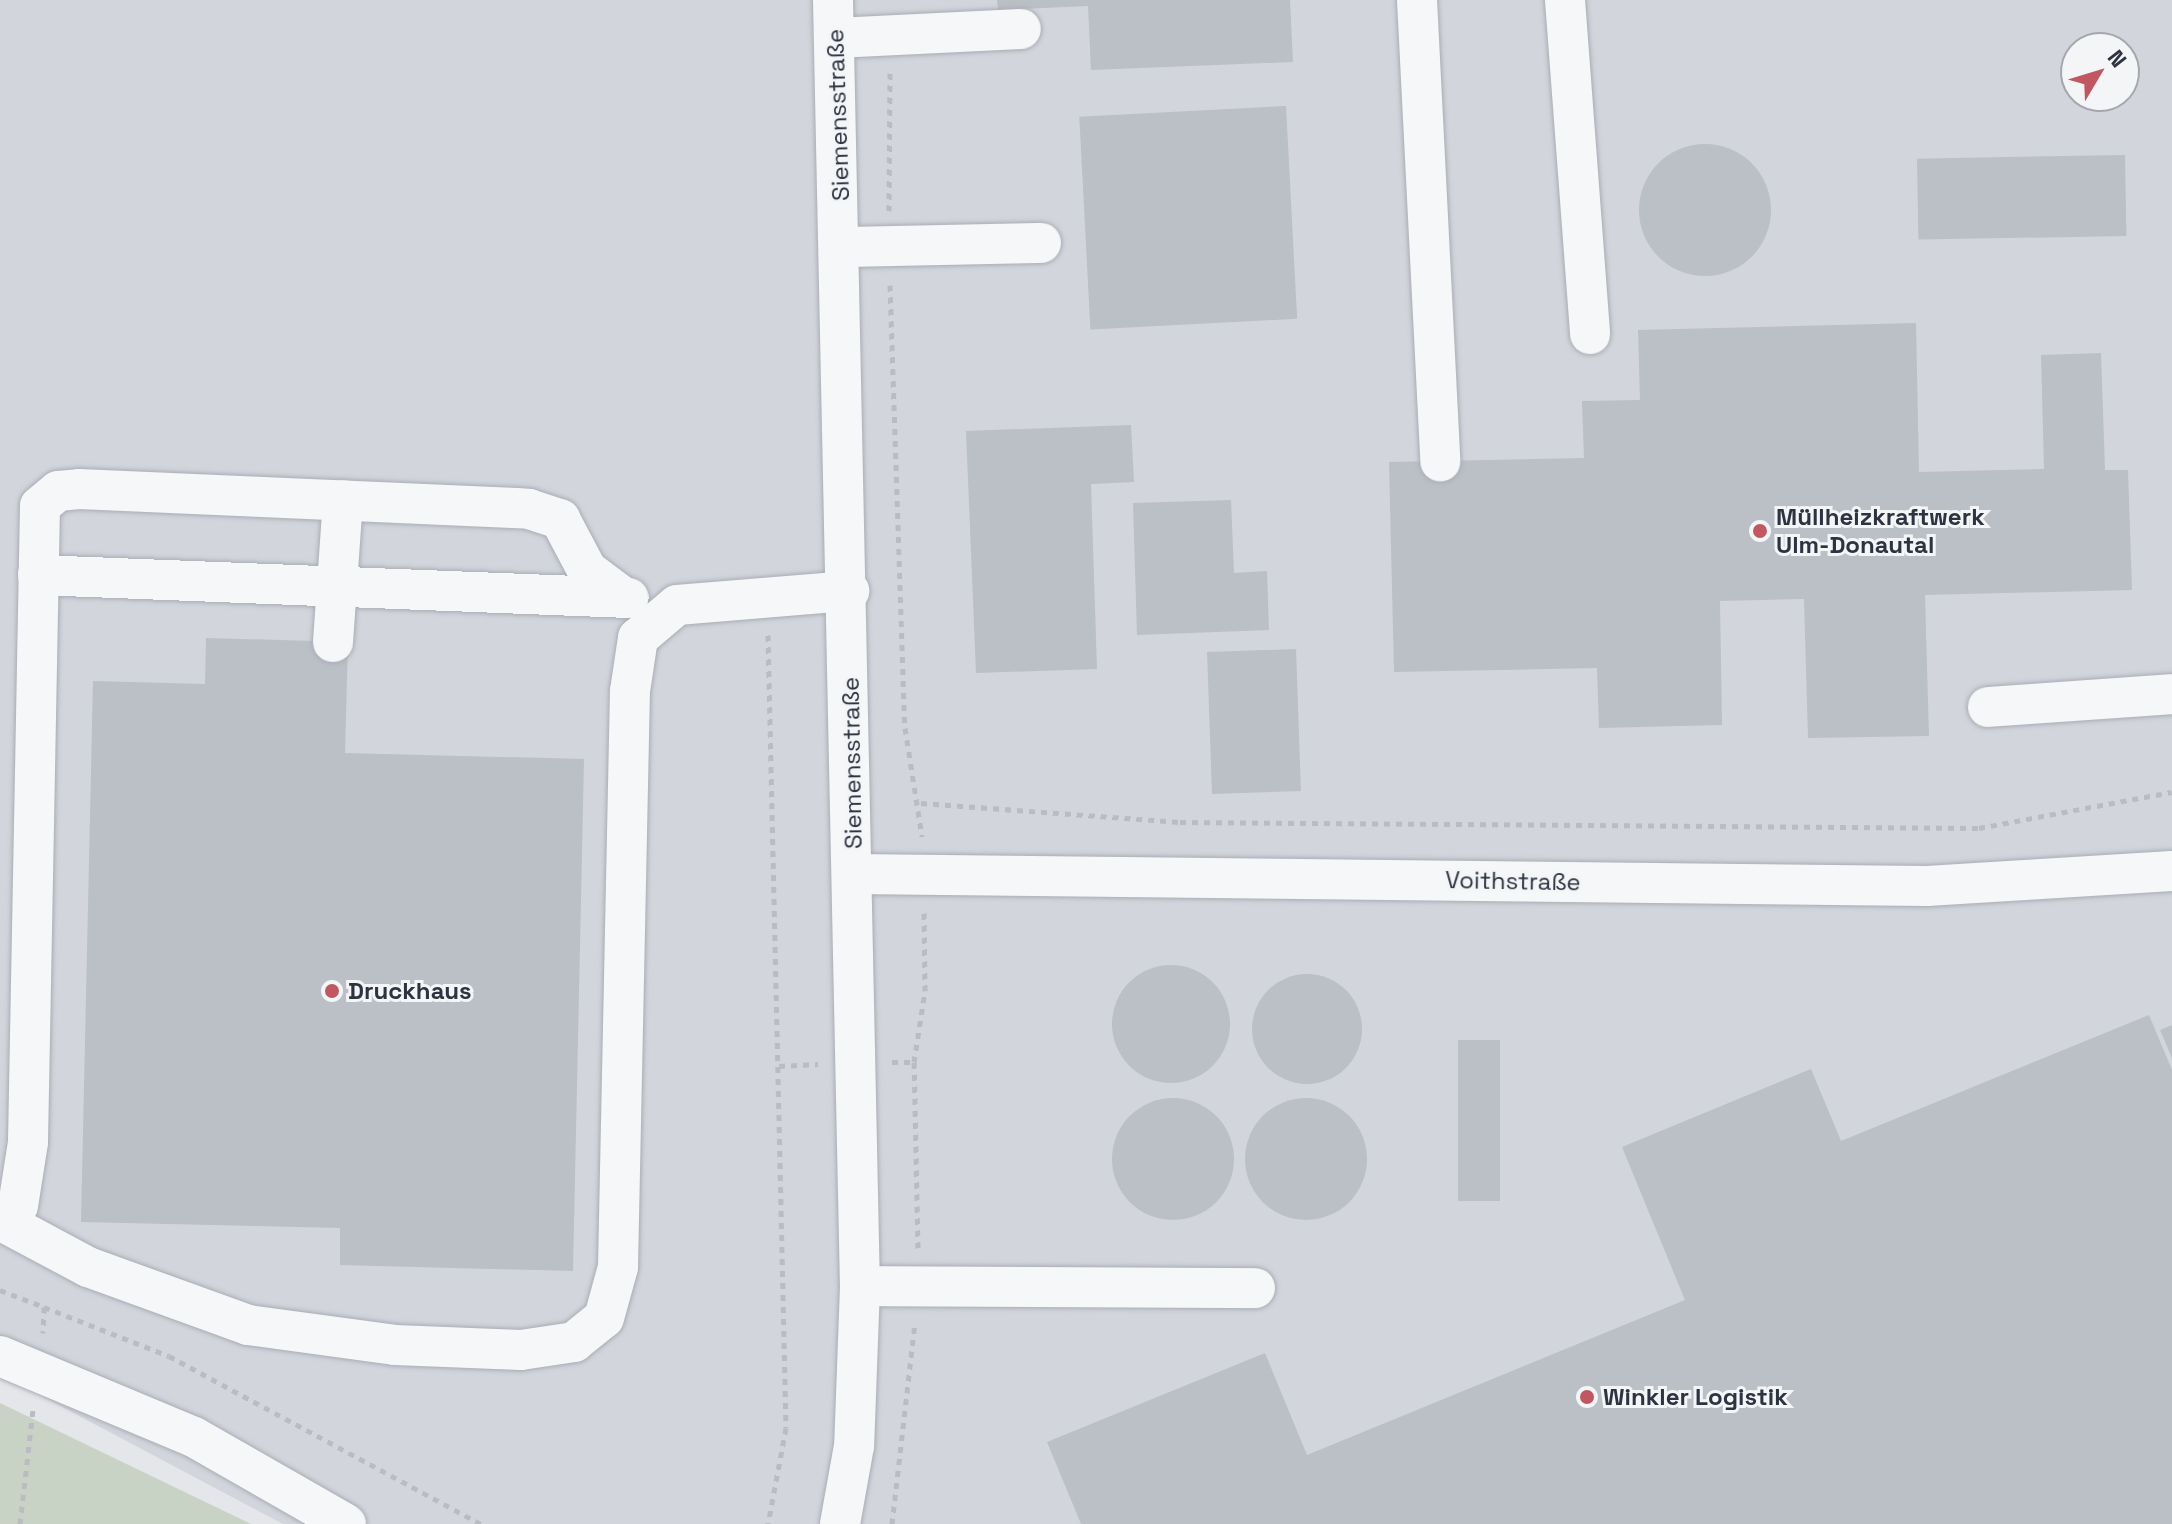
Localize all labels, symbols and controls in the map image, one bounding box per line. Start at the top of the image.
street label: Siemensstraße [821,28,855,202]
north arrow [2060,32,2140,112]
text: N [2102,44,2133,73]
place label: Müllheizkraftwerk Ulm-Donautal [1776,503,1985,559]
marker: Müllheizkraftwerk Ulm-Donautal [1751,522,1769,540]
street label: Siemensstraße [836,677,868,849]
street label: Voithstraße [1445,865,1581,897]
place label: Druckhaus [348,977,472,1005]
marker: Druckhaus [323,982,341,1000]
place label: Winkler Logistik [1603,1383,1788,1411]
marker: Winkler Logistik [1578,1388,1596,1406]

